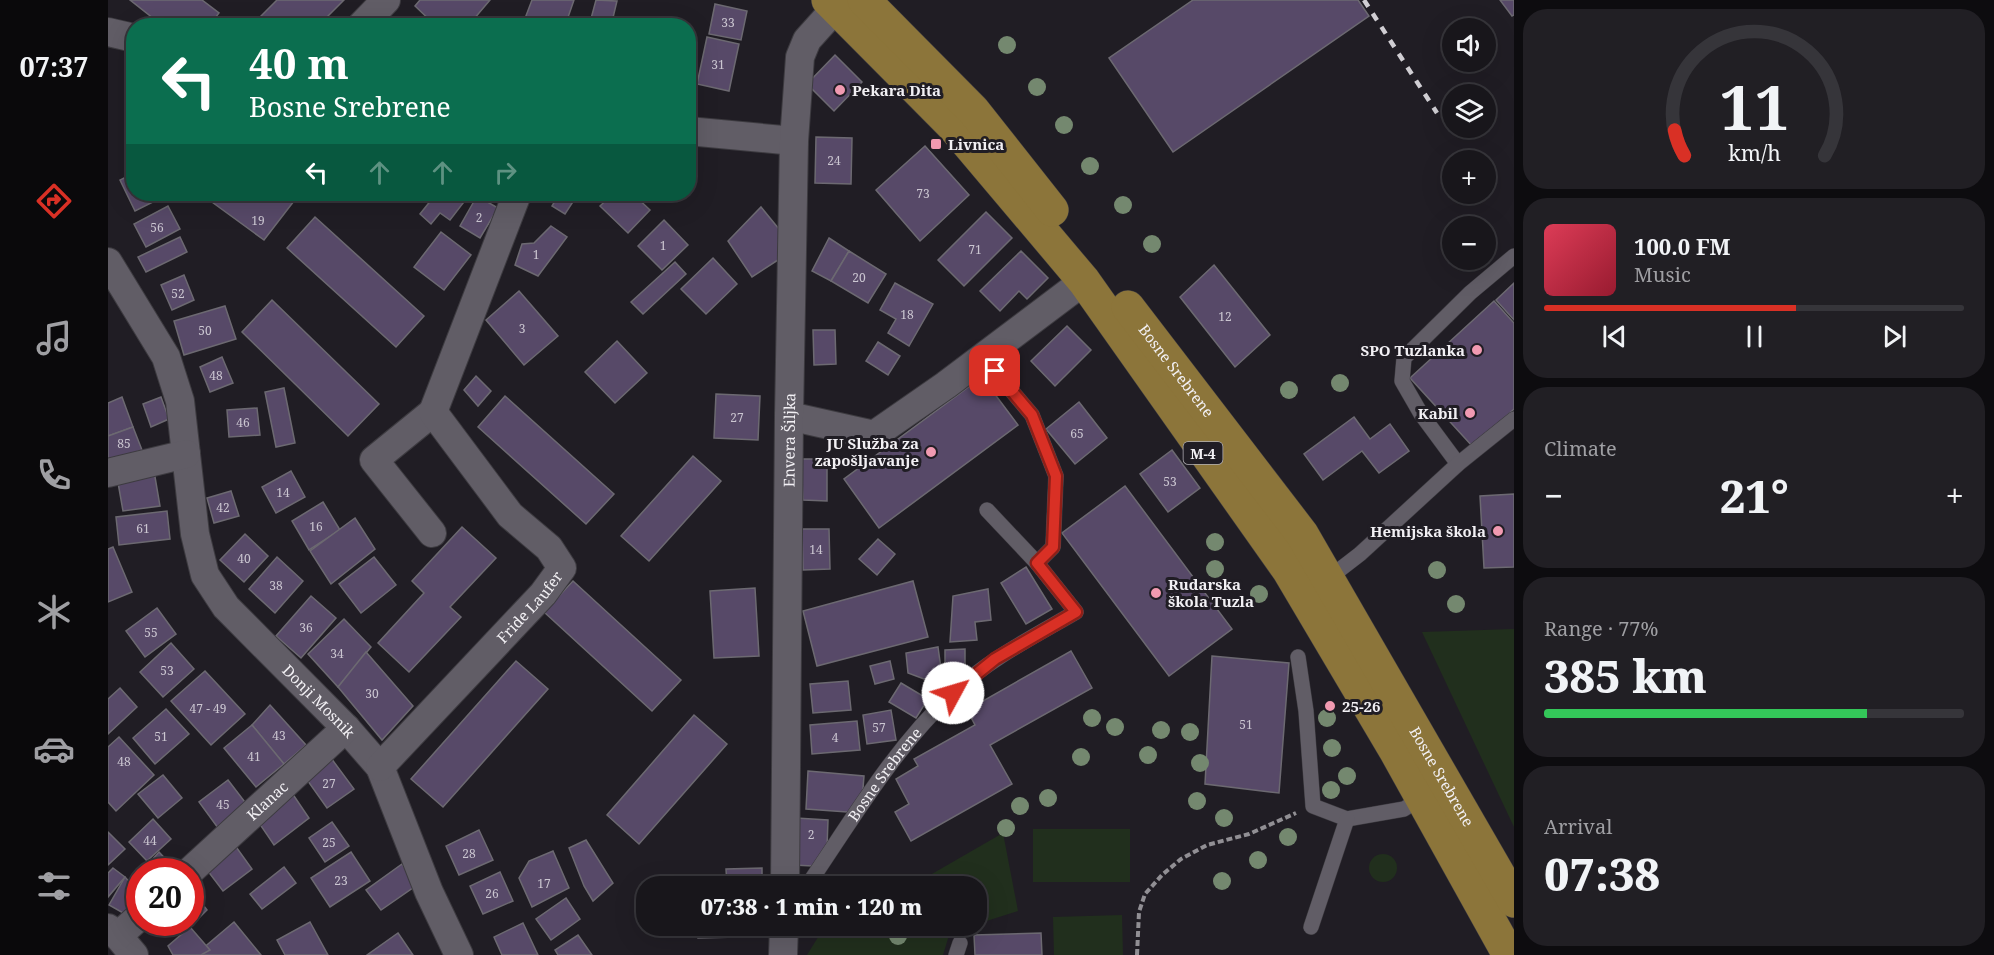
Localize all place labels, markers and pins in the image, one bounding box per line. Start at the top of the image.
place label: Pekara Dita [852,80,941,100]
marker: Pekara Dita [833,83,847,97]
place label: Livnica [948,134,1004,154]
marker: Livnica [929,137,943,151]
place label: SPO Tuzlanka [1360,340,1465,360]
marker: SPO Tuzlanka [1470,343,1484,357]
pin [969,345,1020,396]
place label: Kabil [1418,403,1459,423]
marker: Kabil [1463,406,1477,420]
place label: JU Služba za zapošljavanje [815,433,919,470]
marker: JU Služba za zapošljavanje [924,445,938,459]
place label: Hemijska škola [1370,521,1486,541]
marker: Hemijska škola [1491,524,1505,538]
place label: Rudarska škola Tuzla [1168,574,1254,611]
marker: Rudarska škola Tuzla [1149,586,1163,600]
place label: 25-26 [1342,696,1381,716]
marker: 25-26 [1323,699,1337,713]

